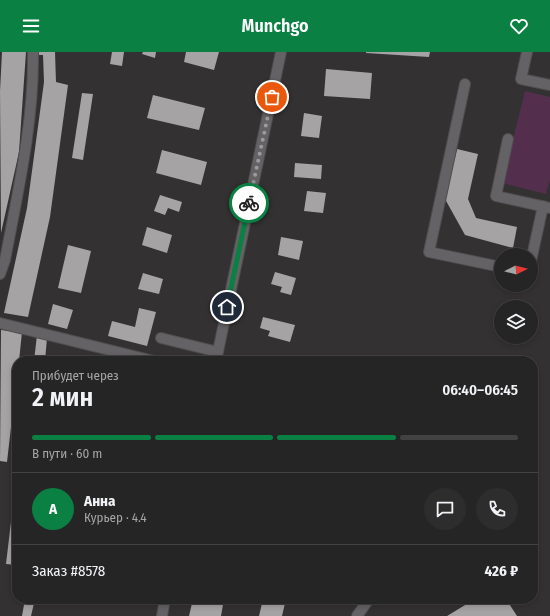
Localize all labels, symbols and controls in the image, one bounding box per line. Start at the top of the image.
icon: menu [20,15,42,37]
text: Munchgo [241,15,309,37]
icon: heart [508,15,530,37]
pin [255,80,289,114]
icon: bag [261,86,283,108]
courier [229,183,269,223]
icon: bike [238,192,260,214]
north arrow [494,248,538,292]
map controls [494,248,538,344]
pin [210,290,244,324]
icon: home [216,296,238,318]
button: layers [494,300,538,344]
text: Прибудет через [32,368,119,383]
text: 06:40–06:45 [442,381,518,399]
text: 2 мин [32,382,93,413]
text: В пути · 60 m [32,446,102,461]
button: chat [424,488,466,530]
button: phone [476,488,518,530]
text: Анна [84,492,116,510]
text: А [49,500,57,518]
text: Курьер · 4.4 [84,510,147,525]
text: Заказ #8578 [32,562,105,580]
text: 426 ₽ [484,562,518,580]

